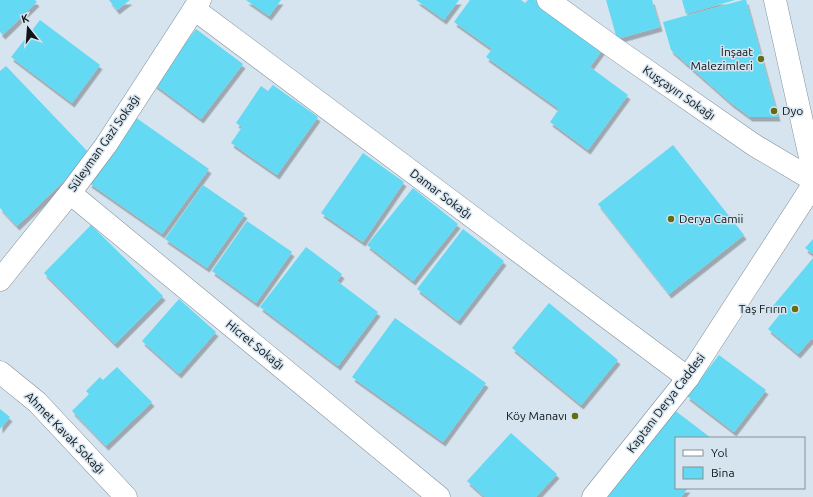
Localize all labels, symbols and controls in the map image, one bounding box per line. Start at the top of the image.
north arrow [8,8,48,48]
text: K [20,11,31,25]
place label: İnşaat Malezimleri [691,45,753,72]
marker: İnşaat Malezimleri [756,54,766,64]
street label: Kuşçayırı Sokağı [641,63,718,122]
street label: Süleyman Gazi Sokağı [65,92,142,194]
place label: Dyo [782,104,803,117]
marker: Dyo [769,106,779,116]
street label: Damar Sokağı [408,166,475,221]
place label: Derya Camii [679,212,743,225]
marker: Derya Camii [666,214,676,224]
place label: Taş Frırın [739,302,787,315]
marker: Taş Frırın [790,304,800,314]
street label: Hicret Sokağı [224,317,287,372]
street label: Kaptanı Derya Caddesi [624,350,707,455]
street label: Ahmet Kavak Sokağı [23,389,108,476]
place label: Köy Manavı [506,409,567,422]
marker: Köy Manavı [570,411,580,421]
legend [675,437,805,489]
text: Yol [711,446,728,459]
text: Bina [711,466,735,479]

